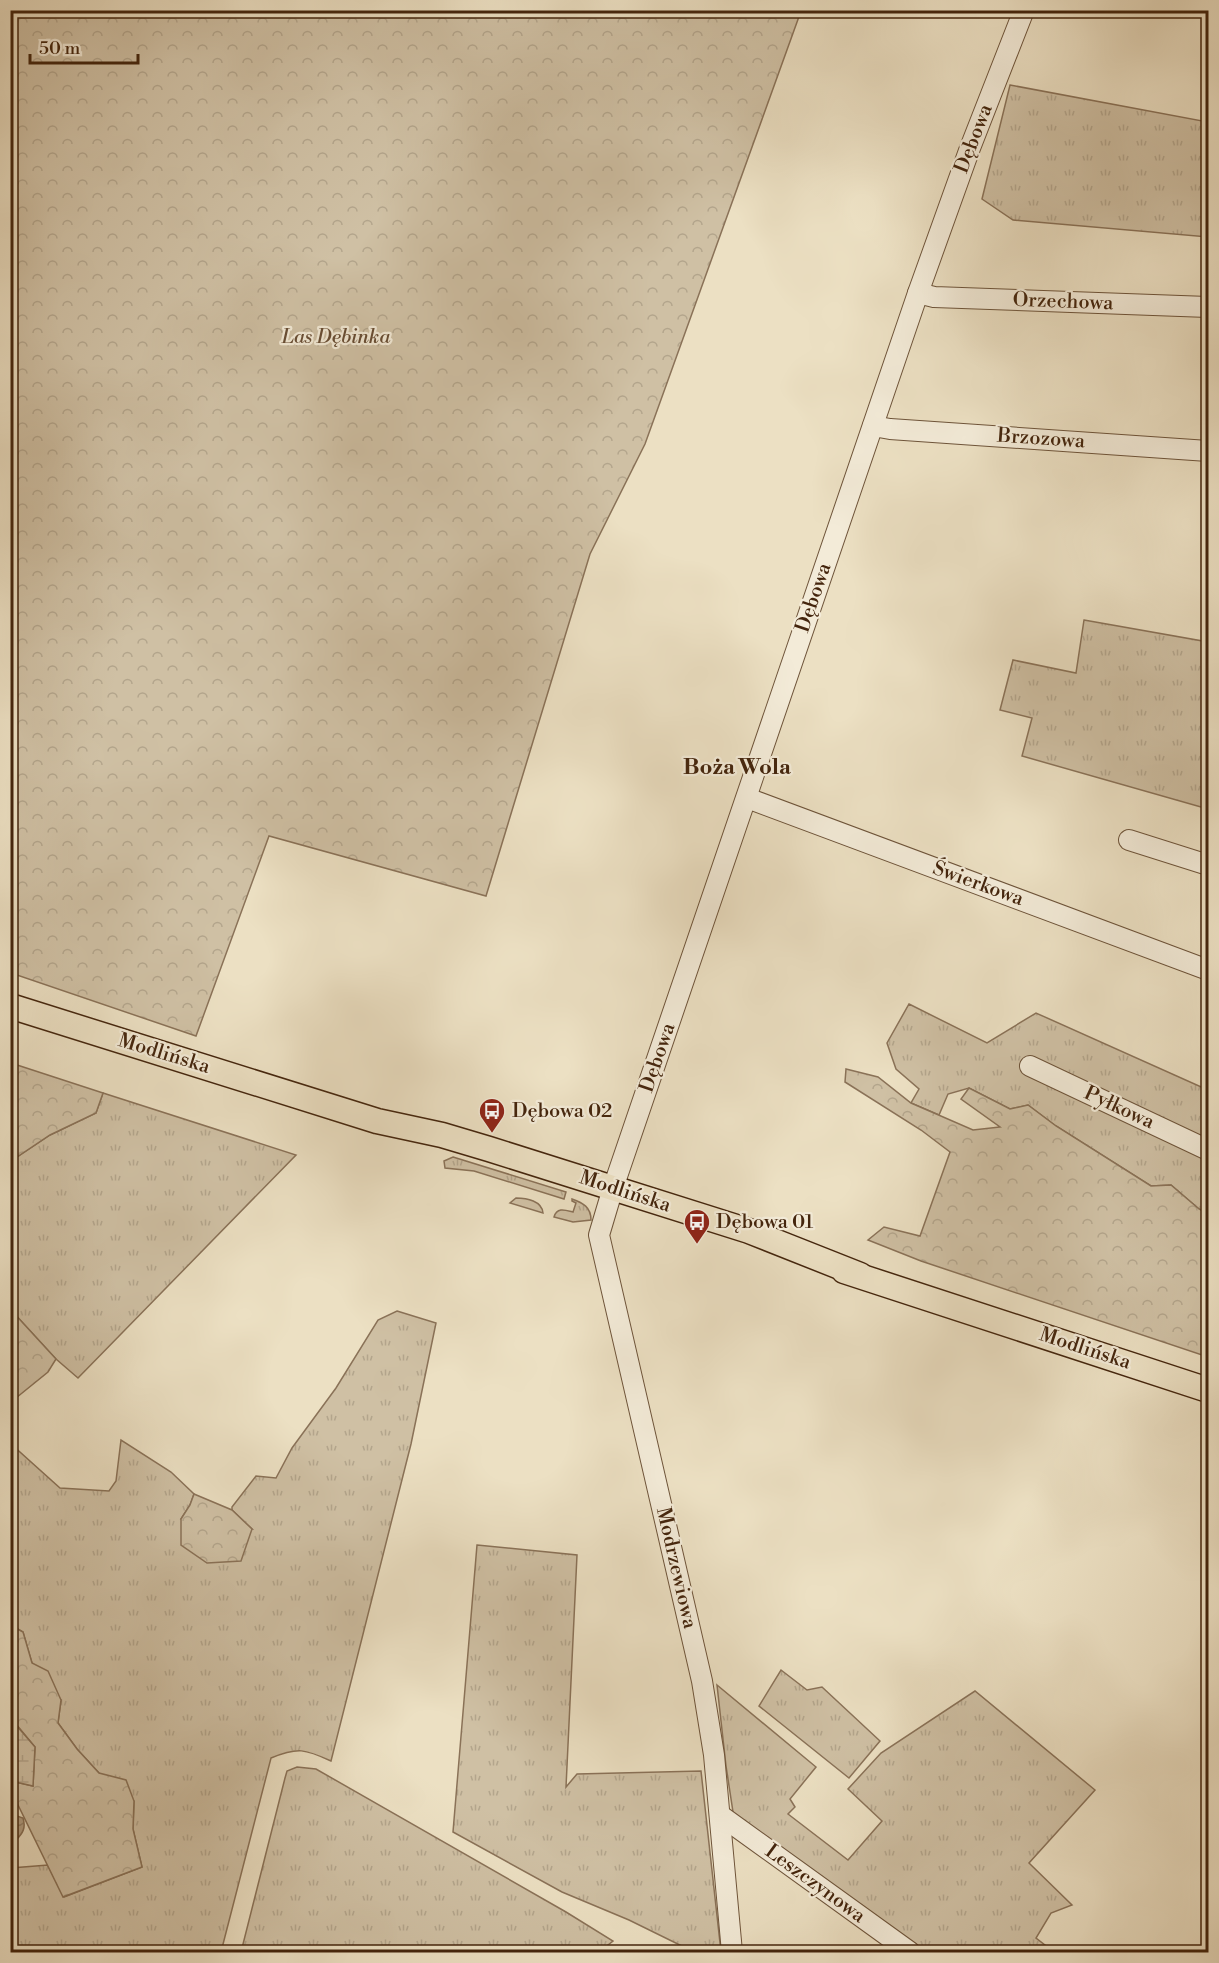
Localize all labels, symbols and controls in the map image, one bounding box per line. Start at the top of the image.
scale bar [30,27,138,65]
text: 50 m [39,37,81,60]
street label: Dębowa [949,100,999,177]
street label: Orzechowa [1012,288,1115,316]
park label: Las Dębinka [281,325,391,350]
street label: Brzozowa [995,423,1087,455]
street label: Dębowa [790,559,838,636]
district label: Boża Wola [683,754,792,781]
street label: Świerkowa [929,855,1028,912]
street label: Dębowa [634,1019,682,1096]
street label: Modlińska [115,1028,214,1080]
street label: Pyłkowa [1080,1081,1159,1135]
bus stop icon: Dębowa 02 [477,1096,507,1134]
place label: Dębowa 02 [512,1099,612,1124]
street label: Modlińska [576,1165,675,1219]
bus stop icon: Dębowa 01 [682,1207,712,1245]
place label: Dębowa 01 [716,1210,814,1235]
street label: Modlińska [1036,1322,1135,1376]
street label: Modrzewiowa [650,1505,702,1632]
street label: Leszczynowa [760,1839,871,1929]

